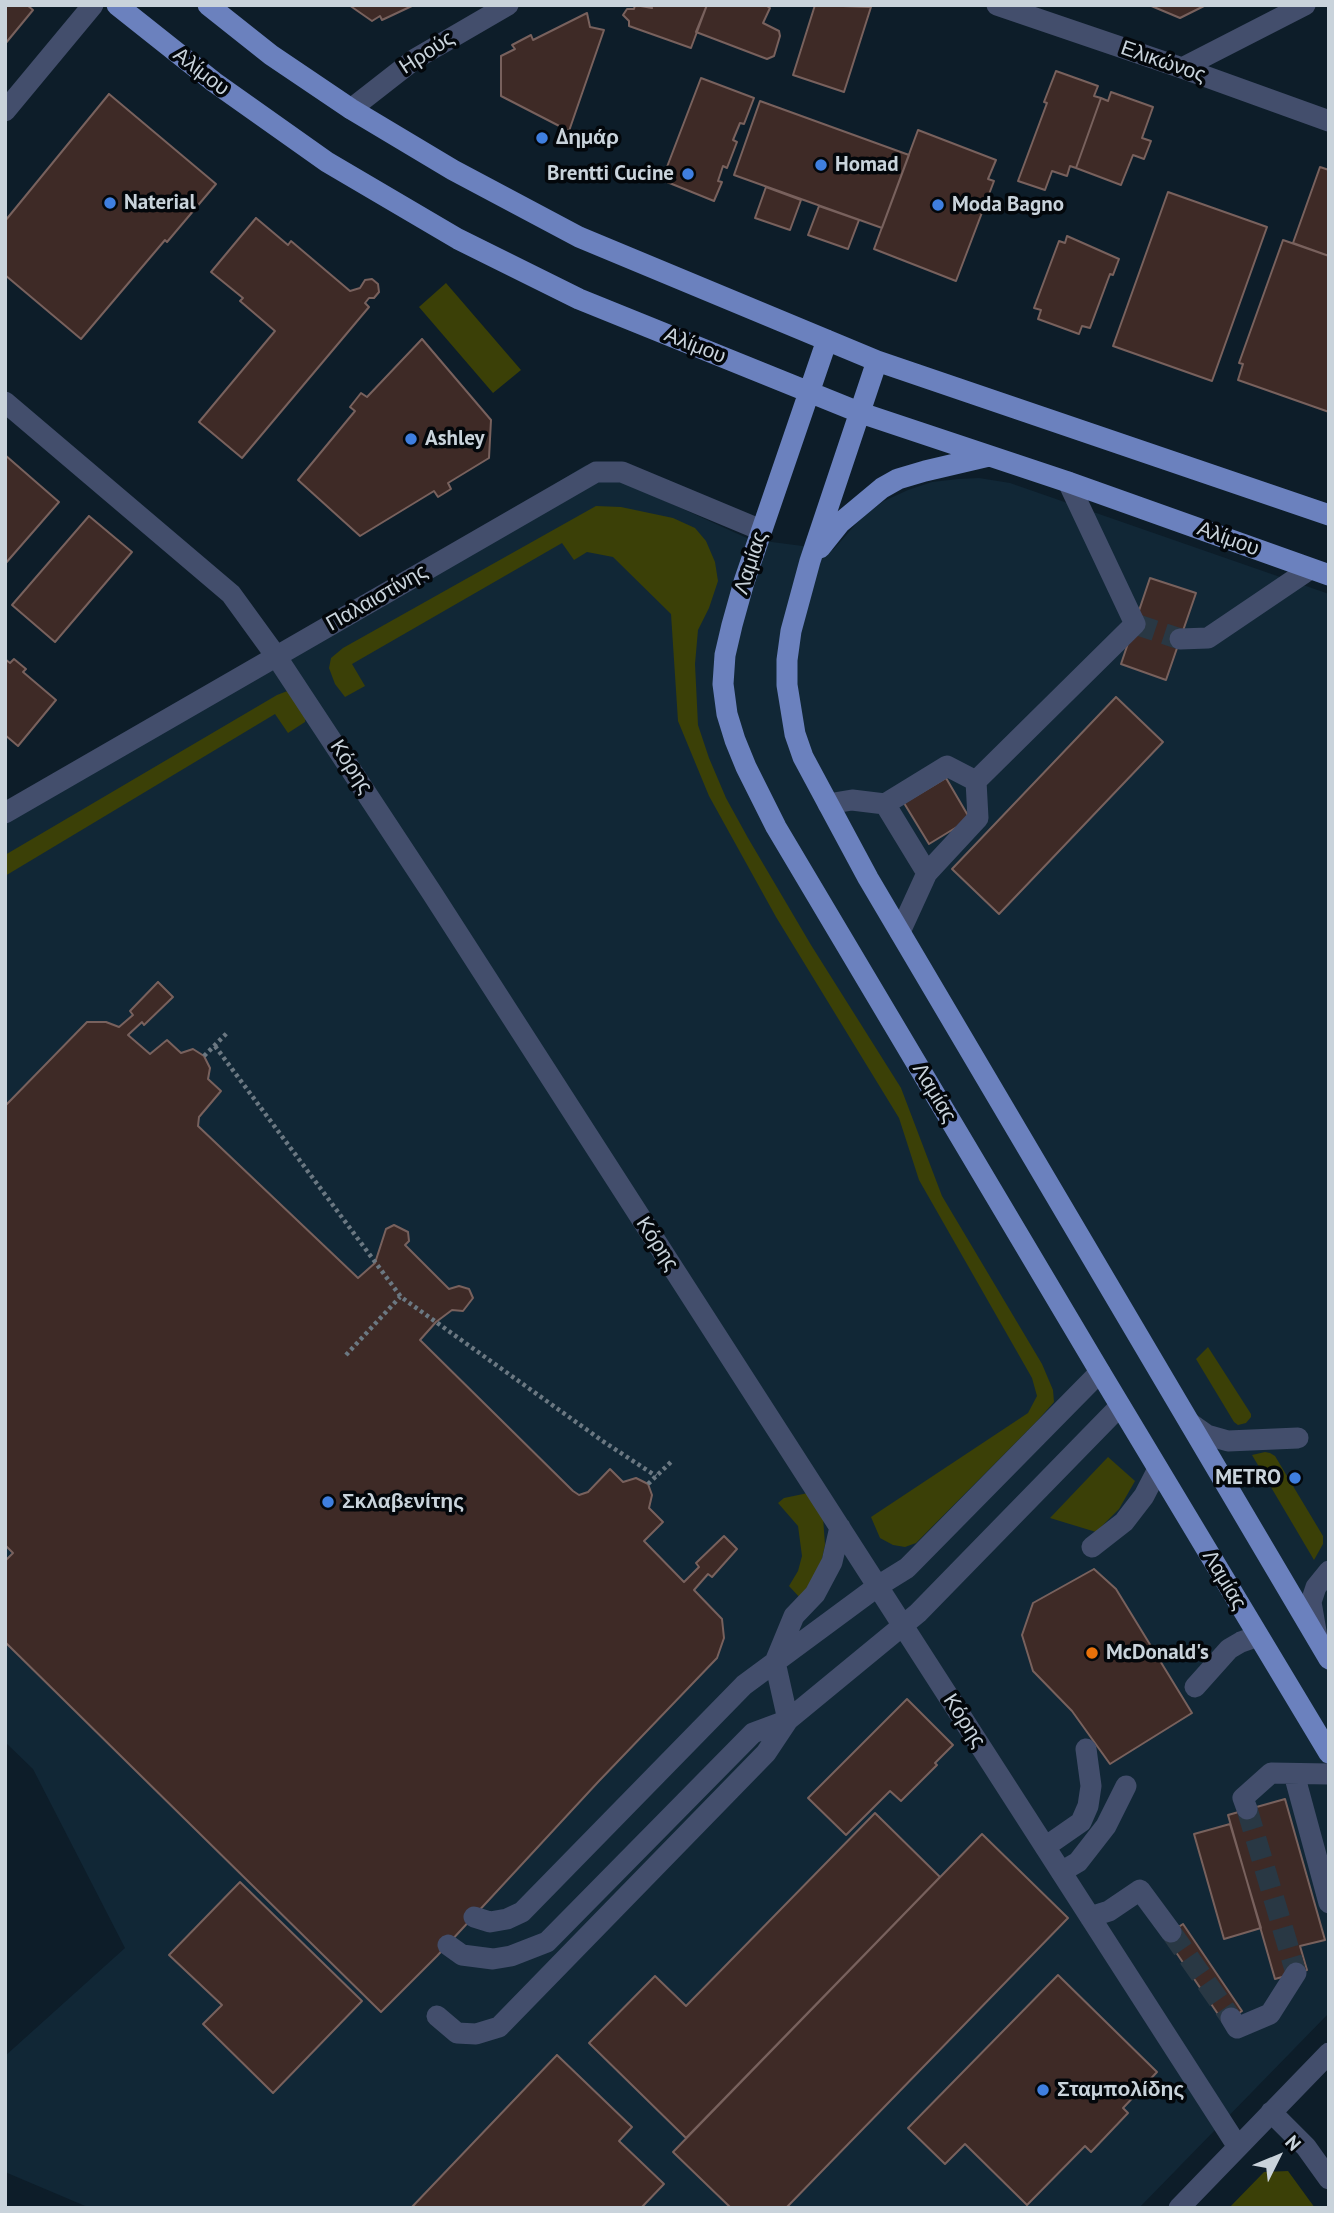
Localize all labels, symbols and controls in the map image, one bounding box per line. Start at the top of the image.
street label: Ηρούς [395,26,459,80]
street label: Ελικώνος [1117,36,1209,88]
street label: Αλίμου [168,42,234,102]
place label: Δημάρ [556,125,619,151]
marker: Δημάρ [534,130,550,146]
place label: Homad [835,152,899,178]
marker: Homad [813,157,829,173]
place label: Brentti Cucine [547,161,674,187]
marker: Brentti Cucine [680,166,696,182]
place label: Naterial [124,190,196,216]
place label: Moda Bagno [952,192,1064,218]
marker: Naterial [102,195,118,211]
marker: Moda Bagno [930,197,946,213]
street label: Αλίμου [661,322,729,370]
place label: Ashley [425,426,485,452]
marker: Ashley [403,431,419,447]
street label: Αλίμου [1194,516,1262,562]
street label: Λαμίας [729,528,773,598]
street label: Παλαιστίνης [322,559,432,637]
street label: Κόρης [324,735,378,799]
street label: Λαμίας [907,1059,961,1127]
street label: Κόρης [630,1212,684,1276]
place label: METRO [1215,1465,1281,1491]
marker: METRO [1287,1470,1303,1486]
place label: Σκλαβενίτης [342,1489,464,1515]
marker: Σκλαβενίτης [320,1494,336,1510]
street label: Λαμίας [1197,1546,1251,1614]
place label: McDonald's [1106,1640,1209,1666]
marker: McDonald's [1084,1645,1100,1661]
street label: Κόρης [937,1689,991,1753]
place label: Σταμπολίδης [1057,2077,1184,2103]
marker: Σταμπολίδης [1035,2082,1051,2098]
north arrow [1243,2122,1313,2192]
text: N [1280,2130,1306,2155]

